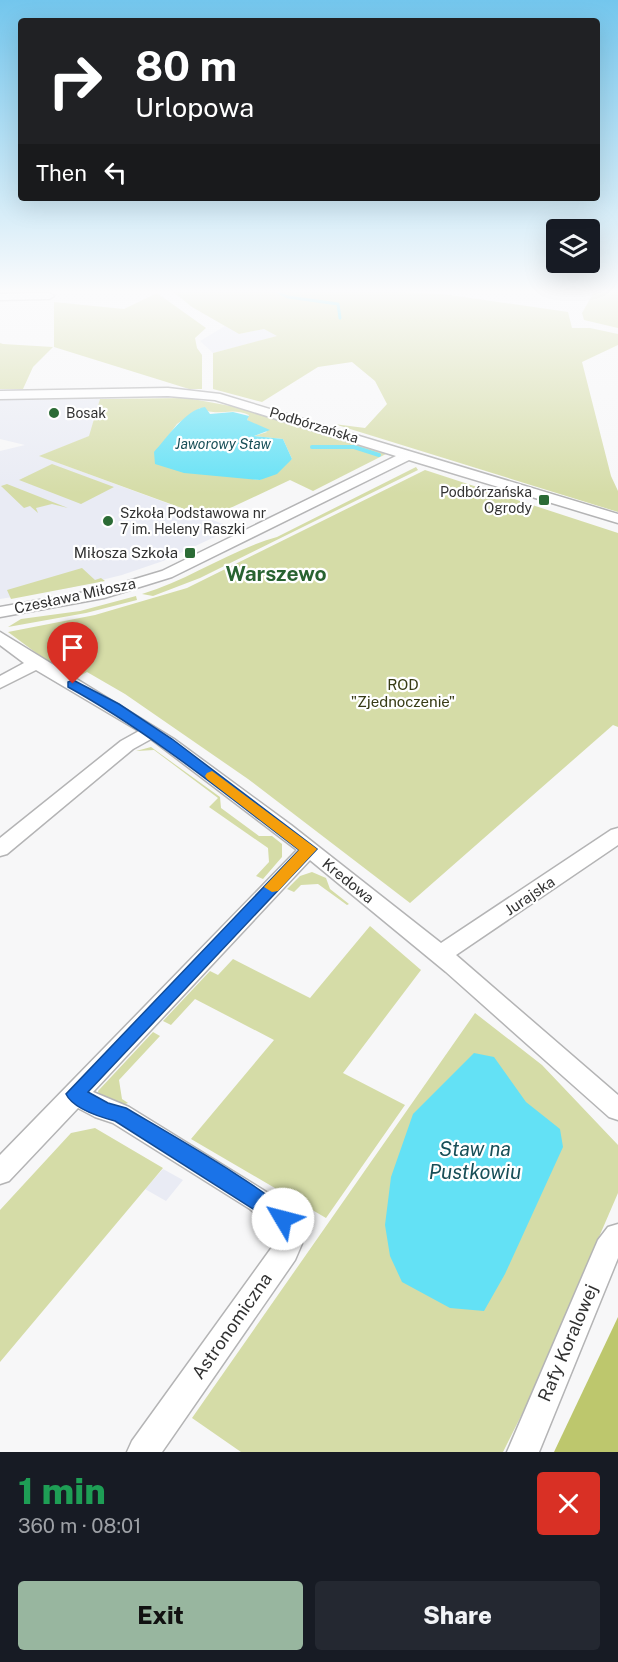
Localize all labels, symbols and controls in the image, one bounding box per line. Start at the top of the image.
text: 80 m [135,41,237,90]
icon: right [36,42,114,120]
text: Urlopowa [135,91,254,123]
icon: left [99,156,132,189]
text: Then [36,160,87,186]
map controls [546,219,600,273]
button: layers [546,219,600,273]
street label: Podbórzańska [268,404,360,446]
place label: Bosak [66,405,106,421]
marker: Bosak [47,406,61,420]
water label: Jaworowy Staw [175,436,272,452]
place label: Podbórzańska Ogrody [440,484,532,516]
marker: Podbórzańska Ogrody [537,493,551,507]
place label: Szkoła Podstawowa nr 7 im. Heleny Raszki [120,505,266,537]
marker: Szkoła Podstawowa nr 7 im. Heleny Raszki [101,514,115,528]
place label: Miłosza Szkoła [74,544,178,561]
marker: Miłosza Szkoła [183,546,197,560]
district label: Warszewo [225,561,327,586]
street label: Czesława Miłosza [13,574,137,617]
pin [47,622,98,684]
icon: arrive [56,631,89,664]
park label: ROD "Zjednoczenie" [351,676,455,710]
street label: Kredowa [319,855,378,907]
street label: Jurajska [502,873,558,918]
water label: Staw na Pustkowiu [429,1137,521,1184]
position arrow [251,1187,315,1251]
street label: Astronomiczna [187,1269,276,1383]
street label: Rafy Koralowej [533,1281,602,1405]
text: 1 min [18,1470,106,1512]
button: close [537,1472,600,1535]
text: 360 m · 08:01 [18,1514,141,1538]
button: Exit [18,1581,303,1650]
button: Share [315,1581,600,1650]

